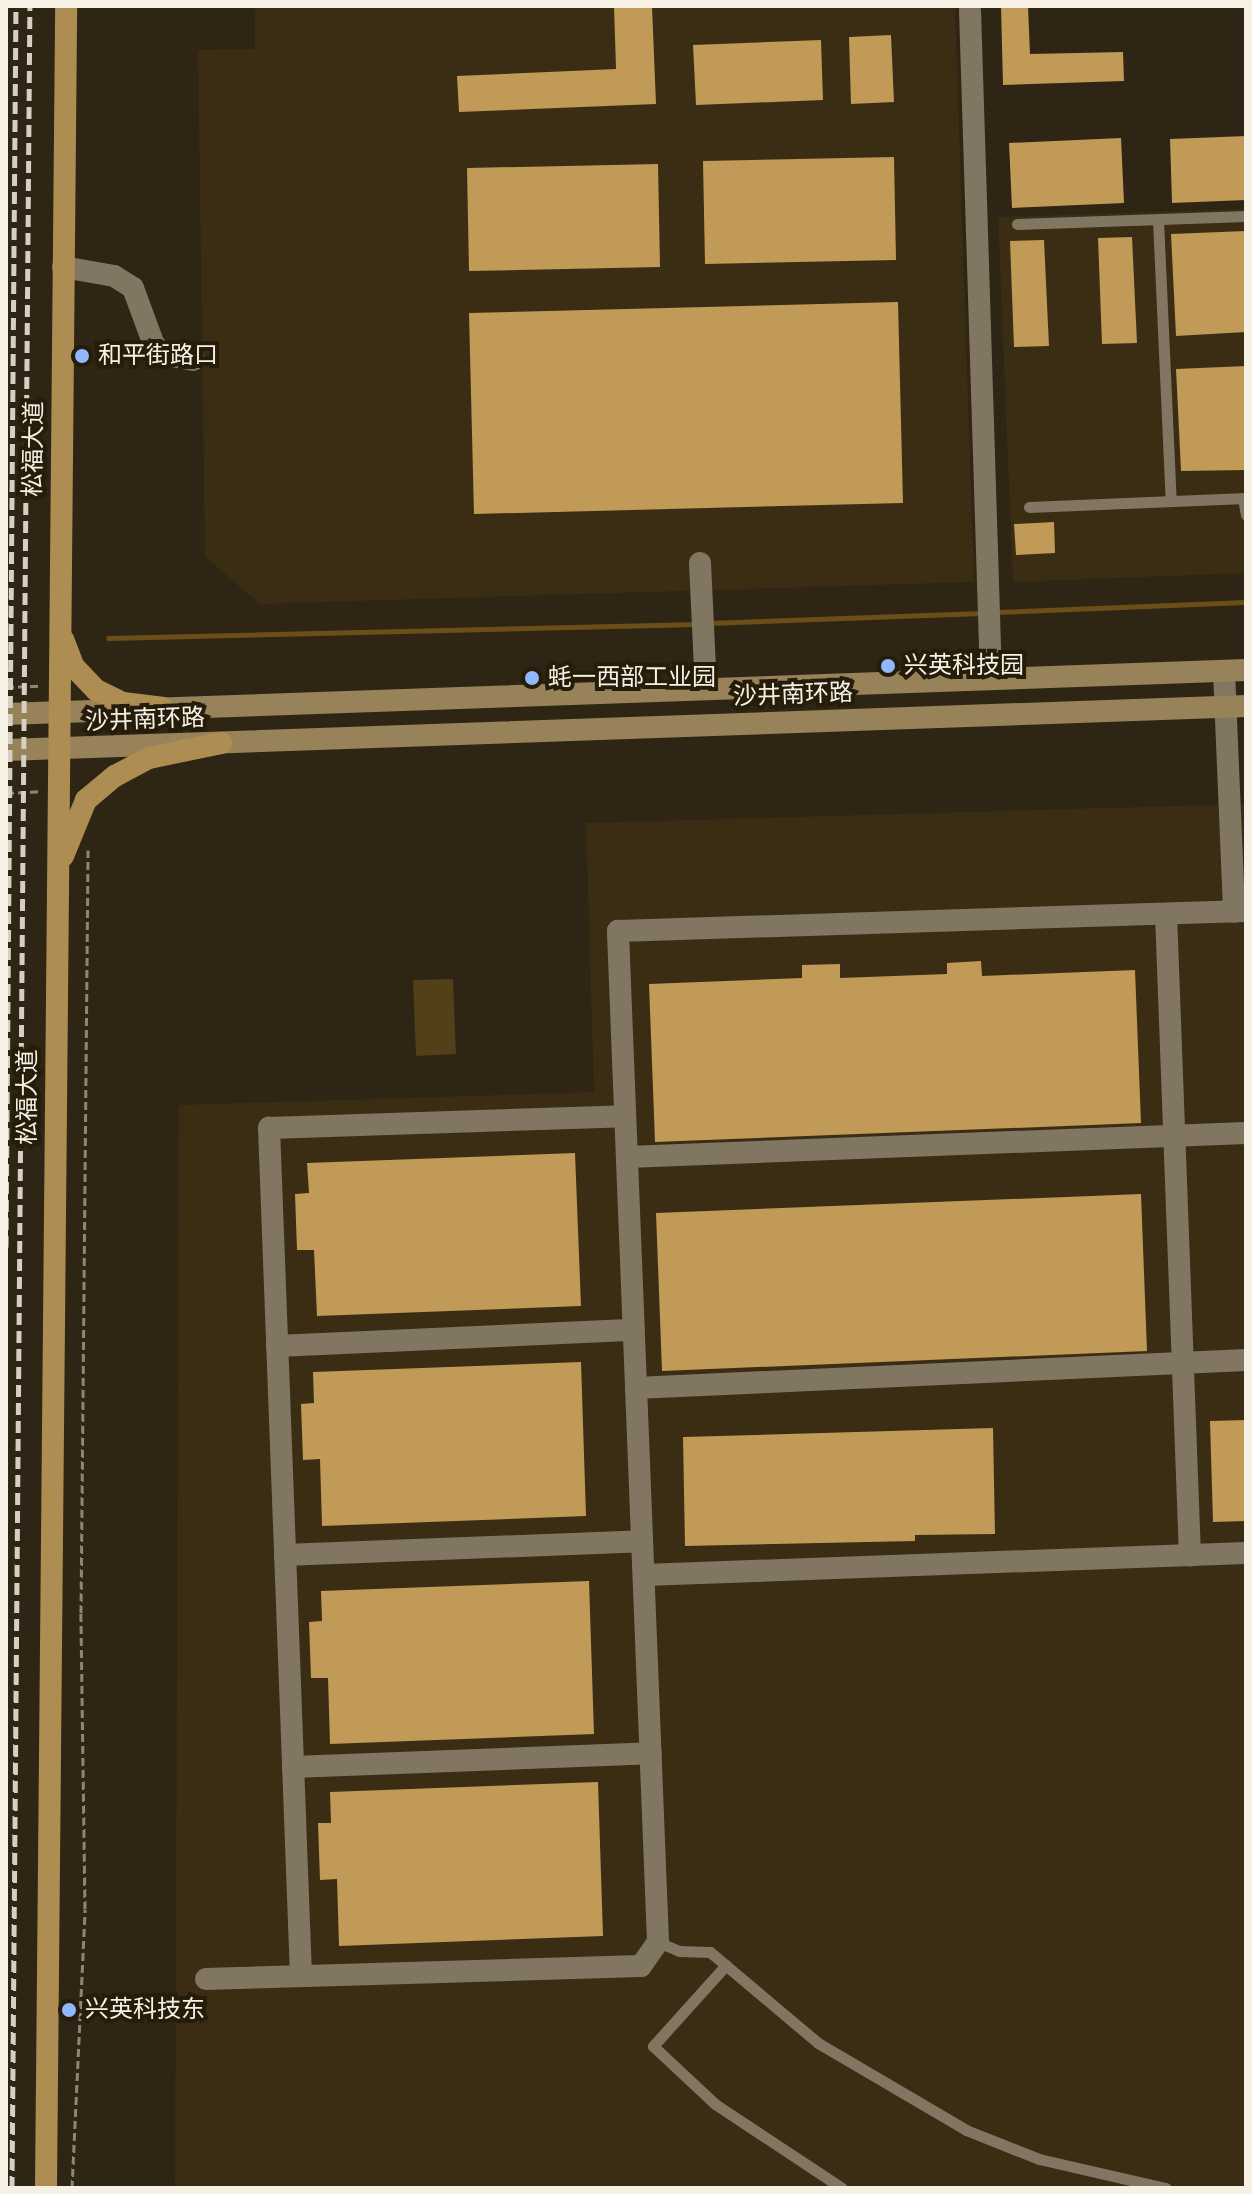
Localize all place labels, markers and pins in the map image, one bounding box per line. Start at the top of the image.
place label: 和平街路口 [98,342,218,370]
marker: 和平街路口 [73,347,91,365]
place label: 兴英科技园 [904,652,1024,680]
marker: 兴英科技园 [879,657,897,675]
place label: 蚝一西部工业园 [548,664,716,692]
marker: 蚝一西部工业园 [523,669,541,687]
place label: 兴英科技东 [85,1996,205,2024]
marker: 兴英科技东 [60,2001,78,2019]

